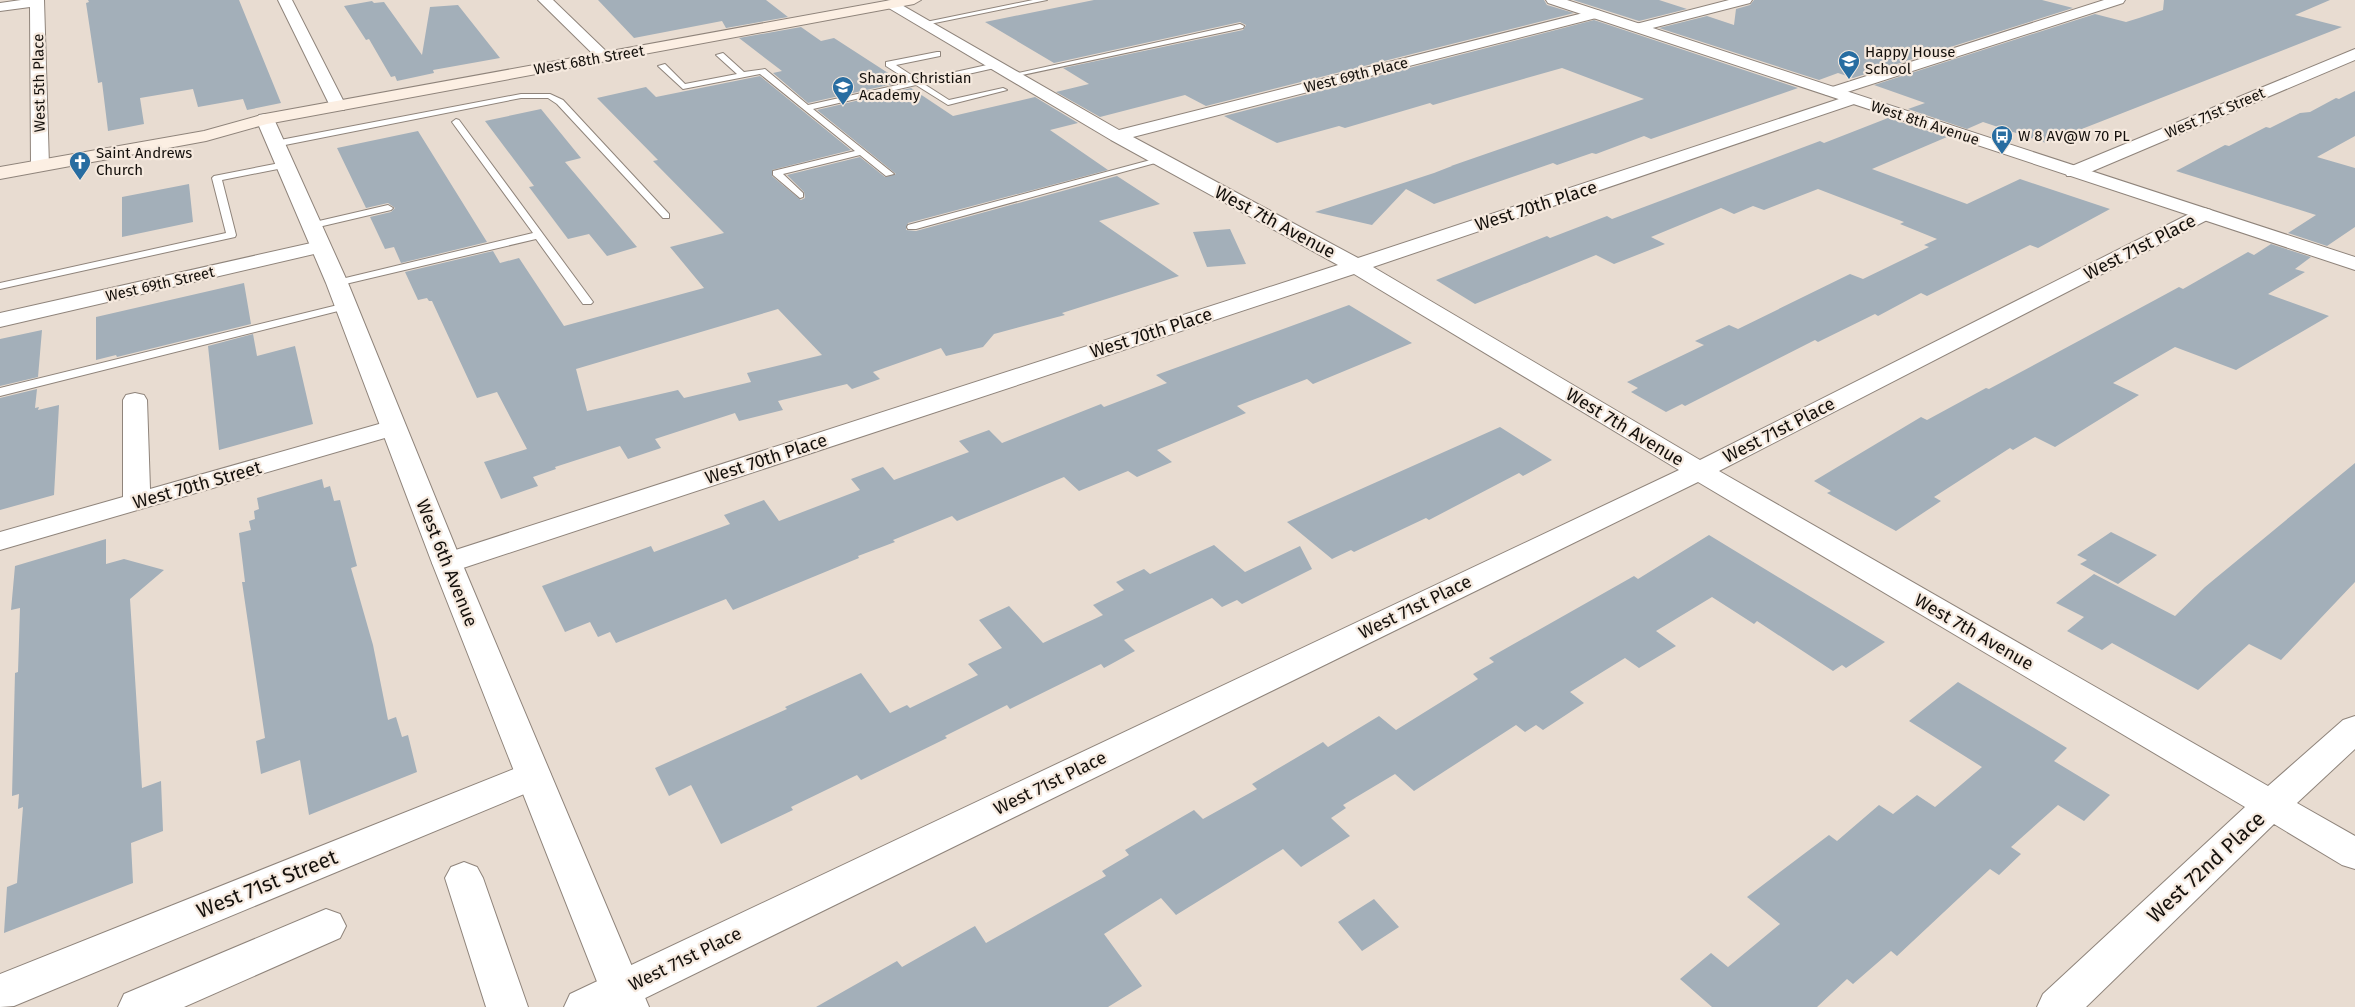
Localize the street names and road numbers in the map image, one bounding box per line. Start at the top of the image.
street label: West 5th Place [29,34,49,132]
street label: West 68th Street [532,41,646,79]
street label: West 69th Place [1302,53,1410,97]
street label: West 71st Street [2162,84,2268,142]
street label: West 8th Avenue [1868,97,1982,149]
street label: West 70th Place [1472,176,1600,236]
street label: West 7th Avenue [1211,181,1339,263]
street label: West 71st Place [2080,209,2200,285]
street label: West 69th Street [104,263,217,305]
street label: West 70th Place [1087,303,1215,363]
street label: West 7th Avenue [1562,383,1688,471]
street label: West 71st Place [1719,392,1839,468]
street label: West 70th Place [702,429,830,489]
street label: West 70th Street [130,456,264,514]
street label: West 6th Avenue [411,496,483,630]
street label: West 71st Place [1355,570,1475,644]
street label: West 7th Avenue [1911,589,2037,675]
street label: West 71st Place [990,746,1110,820]
street label: West 72nd Place [2142,806,2270,928]
street label: West 71st Street [193,844,342,924]
street label: West 71st Place [625,922,745,996]

